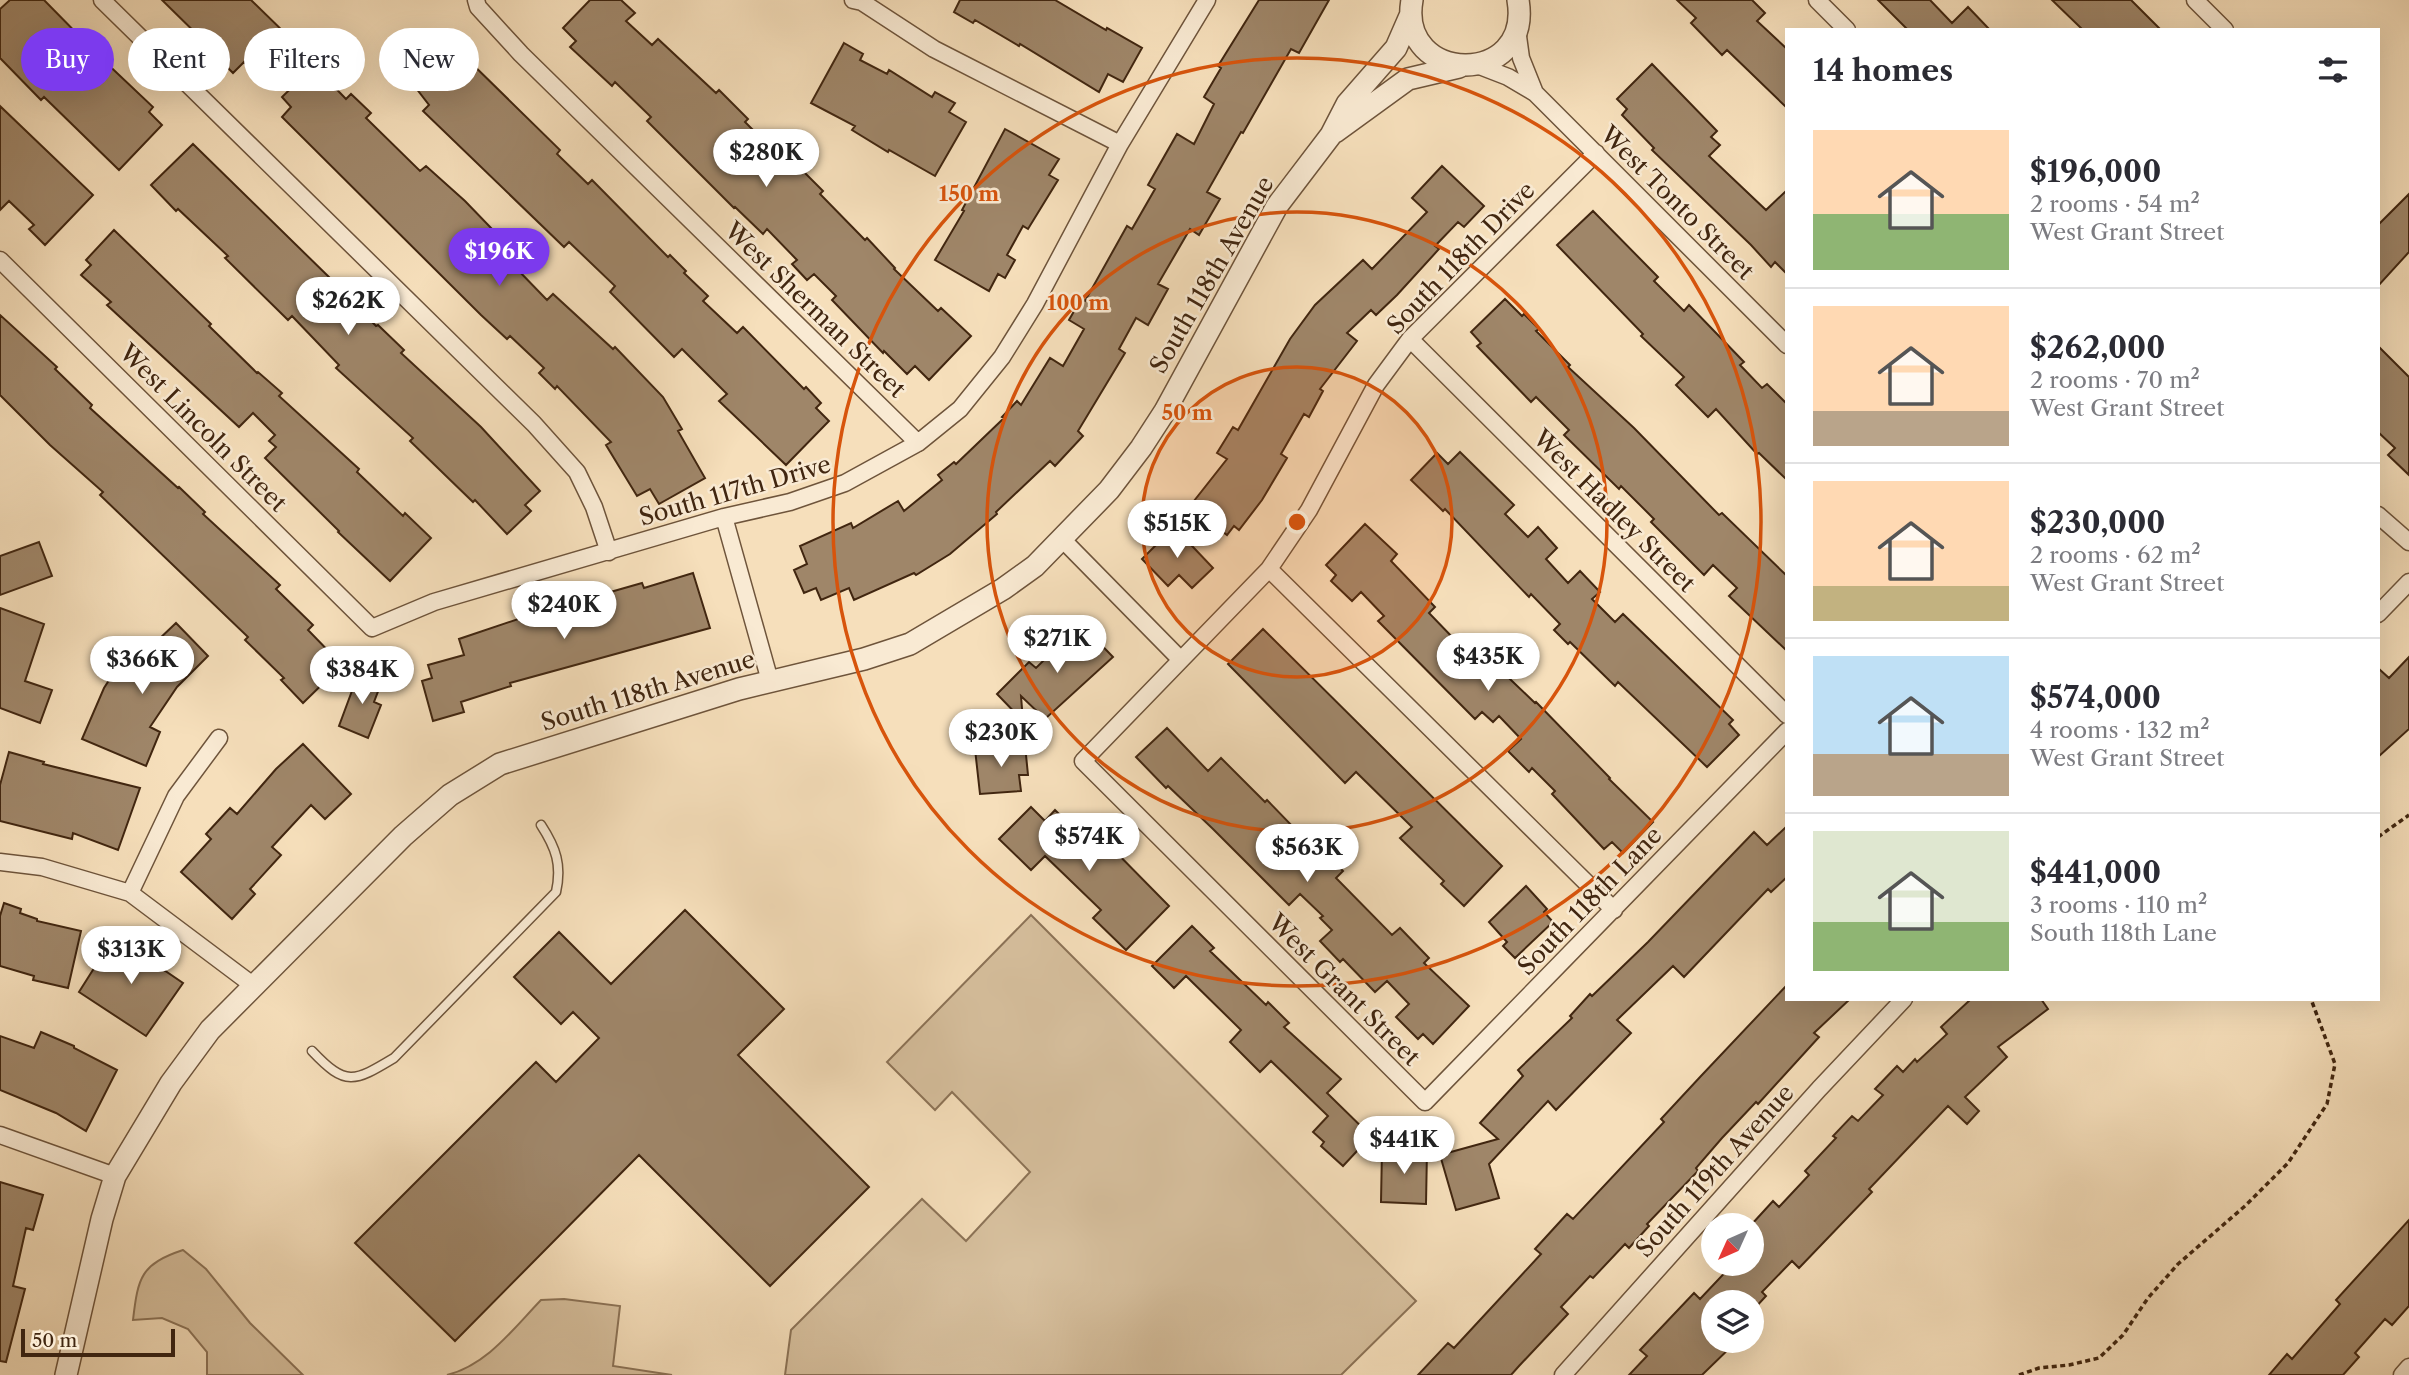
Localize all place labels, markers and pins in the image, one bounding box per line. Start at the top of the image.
pin: $280K [717,130,815,189]
pin: $196K [450,229,548,288]
pin: $262K [299,278,397,337]
pin: $515K [1128,500,1226,560]
centre of rings [1285,510,1309,534]
pin: $240K [515,582,613,641]
pin: $271K [1008,616,1106,675]
pin: $435K [1439,634,1537,693]
pin: $366K [93,636,191,696]
pin: $384K [313,646,411,706]
pin: $230K [952,710,1050,769]
pin: $574K [1040,814,1138,873]
pin: $563K [1258,824,1356,884]
pin: $313K [82,926,180,986]
pin: $441K [1355,1116,1453,1176]

